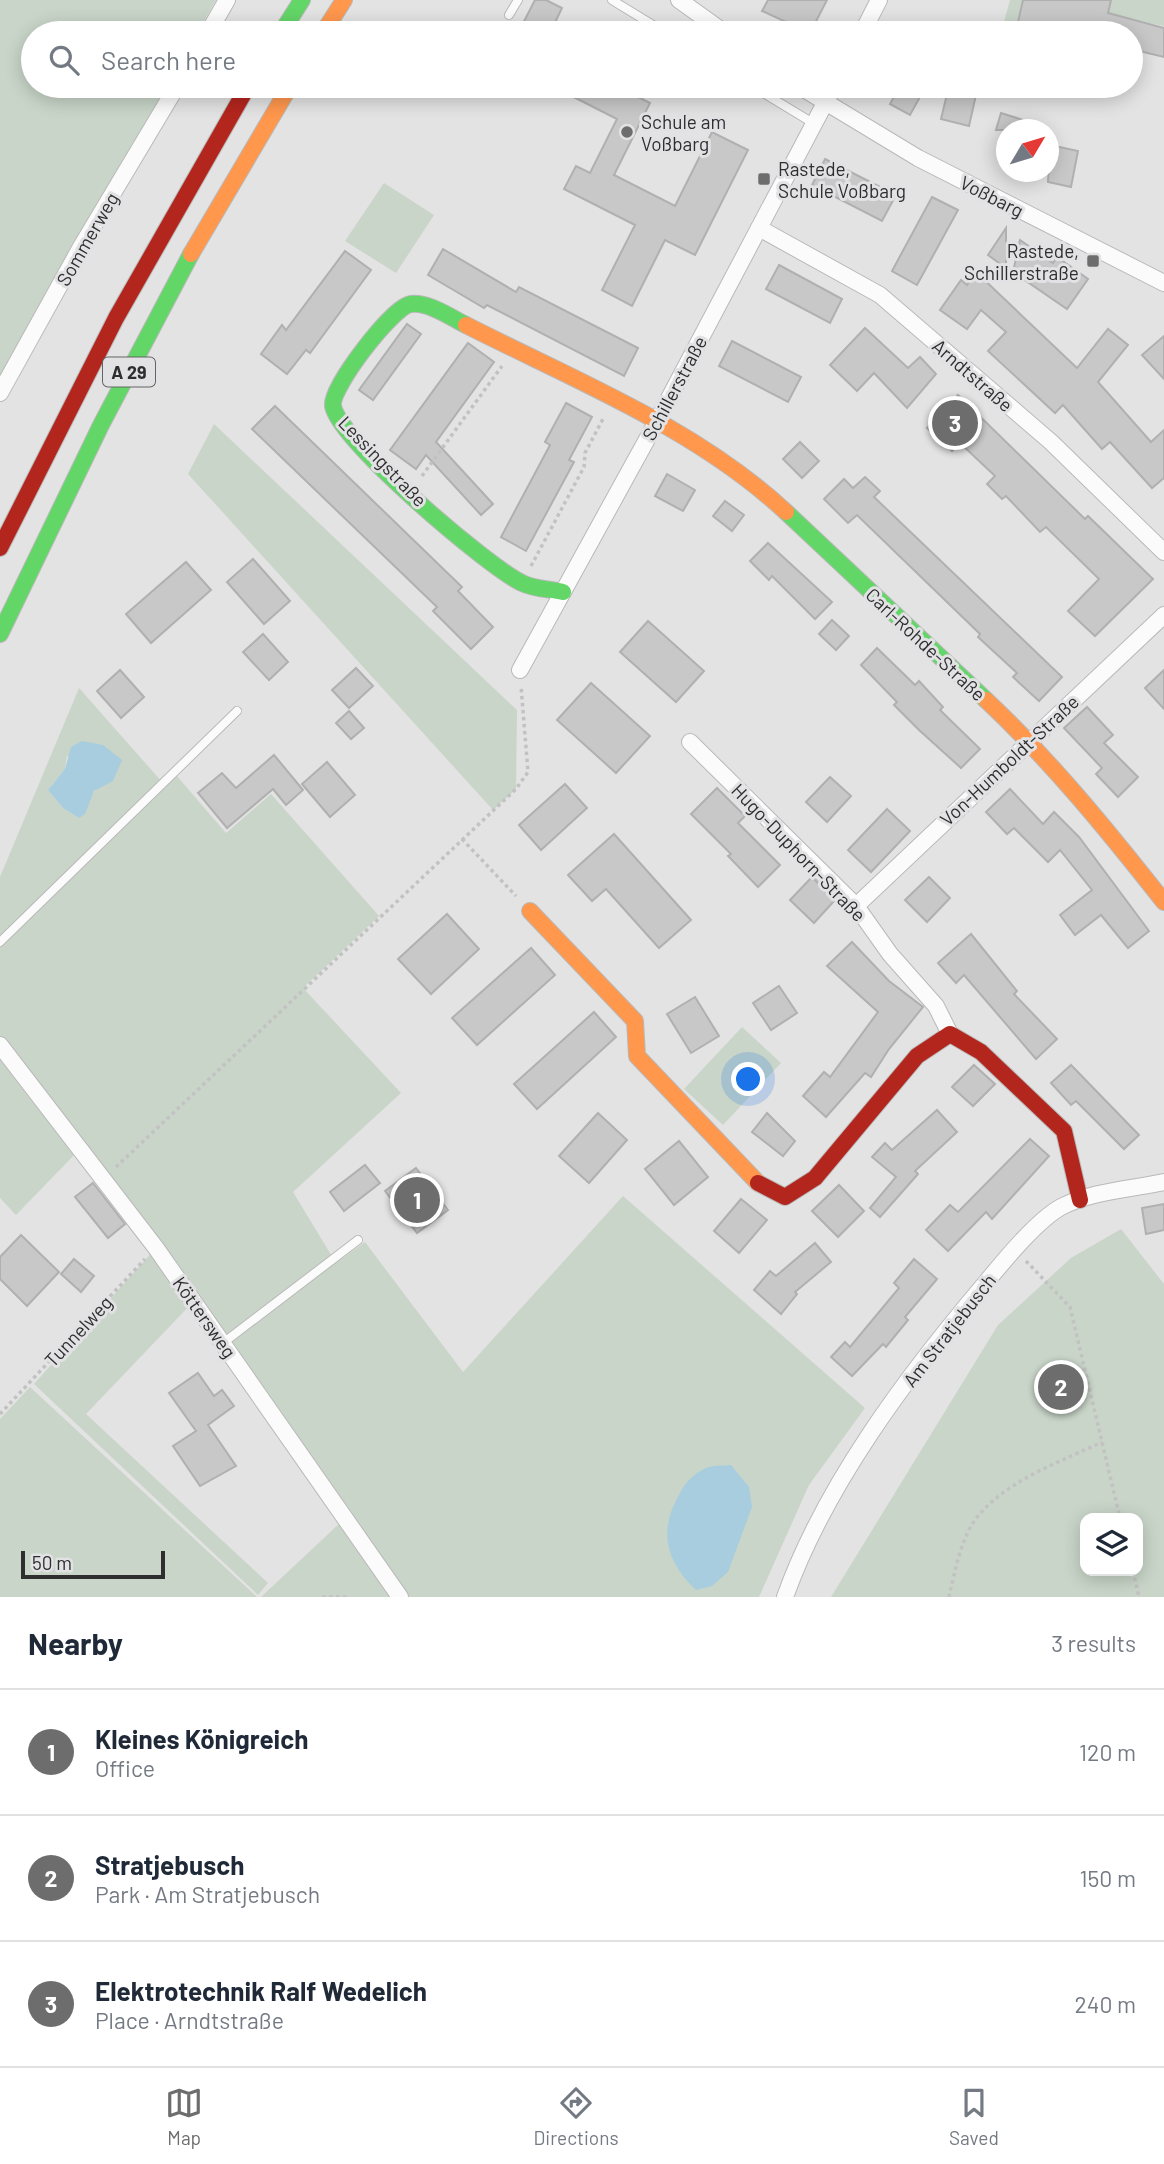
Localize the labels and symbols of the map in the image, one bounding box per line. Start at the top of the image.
place label: Schule am Voßbarg [641,110,726,155]
north arrow [996,119,1059,182]
marker: Schule am Voßbarg [619,124,635,140]
place label: Rastede, Schule Voßbarg [778,157,906,202]
street label: Voßbarg [956,170,1028,222]
marker: Rastede, Schule Voßbarg [756,171,772,187]
street label: Sommerweg [51,188,123,290]
place label: Rastede, Schillerstraße [964,239,1079,284]
marker: Rastede, Schillerstraße [1085,253,1101,269]
street label: Schillerstraße [637,332,711,444]
street label: Arndtstraße [928,334,1018,416]
road number: A 29 [103,358,155,386]
pin: 3 [932,397,978,449]
street label: Lessingstraße [334,411,432,511]
street label: Carl-Rohde-Straße [861,583,991,705]
street label: Von-Humboldt-Straße [935,690,1083,830]
street label: Hugo-Duphorn-Straße [727,778,871,926]
your location [731,1062,765,1096]
pin: 1 [394,1174,440,1226]
street label: Am Stratjebusch [898,1269,1000,1391]
street label: Köttersweg [169,1272,241,1362]
street label: Tunnelweg [39,1291,117,1371]
pin: 2 [1038,1361,1084,1413]
scale bar [21,1548,164,1580]

